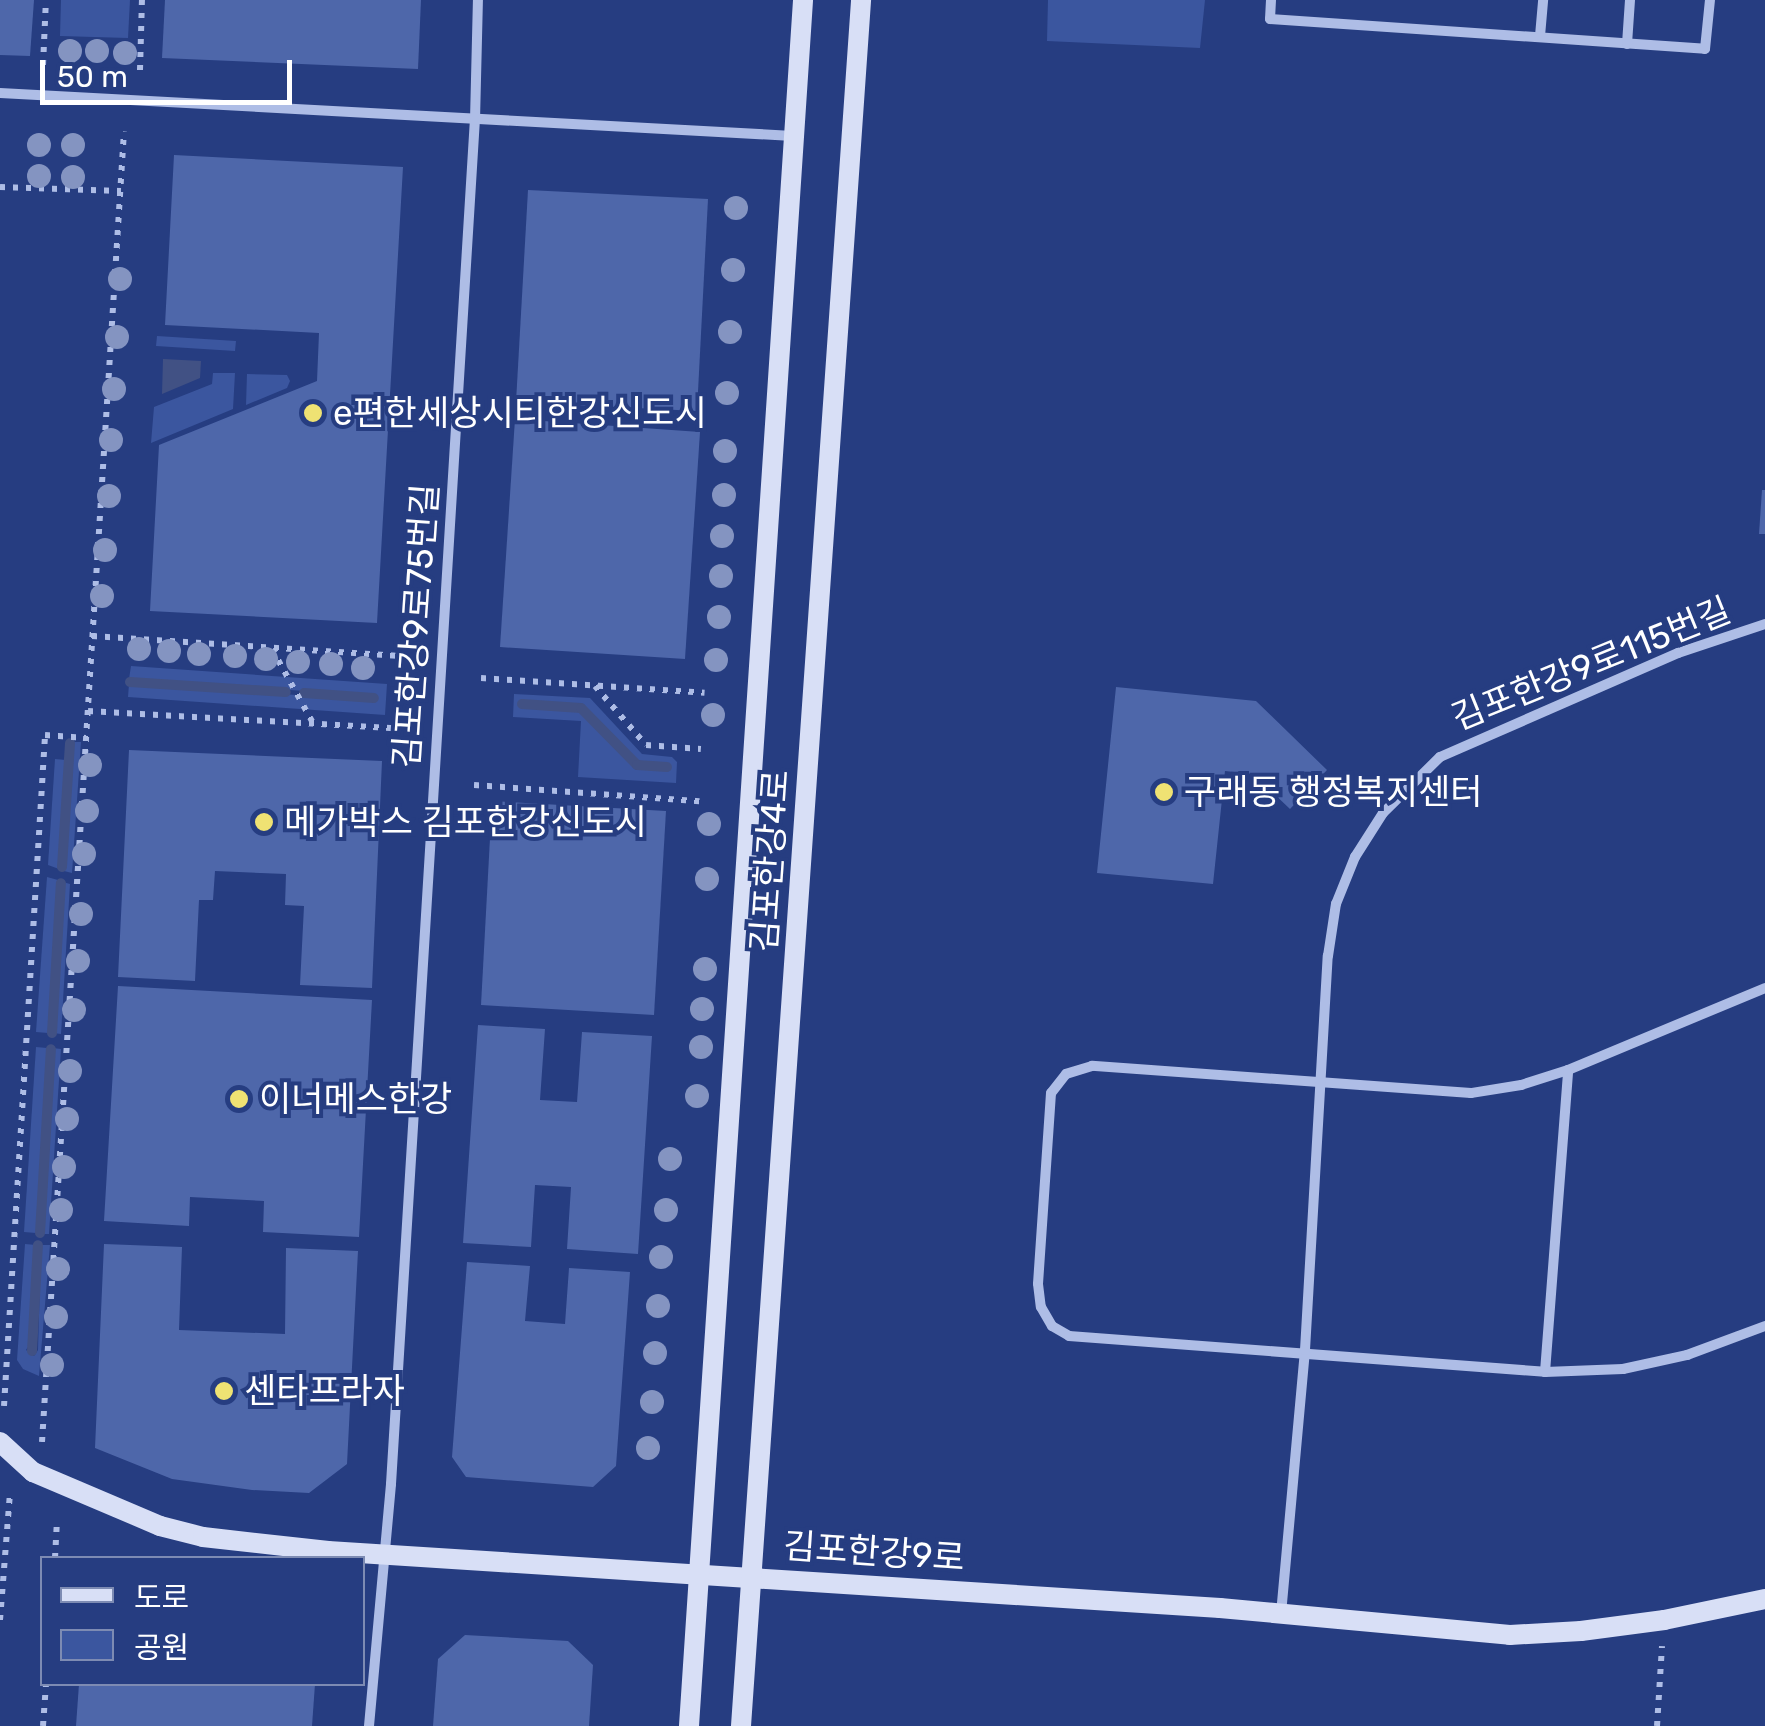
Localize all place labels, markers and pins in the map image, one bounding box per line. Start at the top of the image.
place label: e편한세상시티한강신도시 [333,392,707,434]
marker: e편한세상시티한강신도시 [302,402,324,424]
place label: 구래동 행정복지센터 [1184,771,1482,813]
marker: 구래동 행정복지센터 [1153,781,1175,803]
place label: 메가박스 김포한강신도시 [284,801,647,843]
marker: 메가박스 김포한강신도시 [253,811,275,833]
place label: 이너메스한강 [259,1078,452,1120]
marker: 이너메스한강 [228,1088,250,1110]
place label: 센타프라자 [244,1370,405,1412]
marker: 센타프라자 [213,1380,235,1402]

